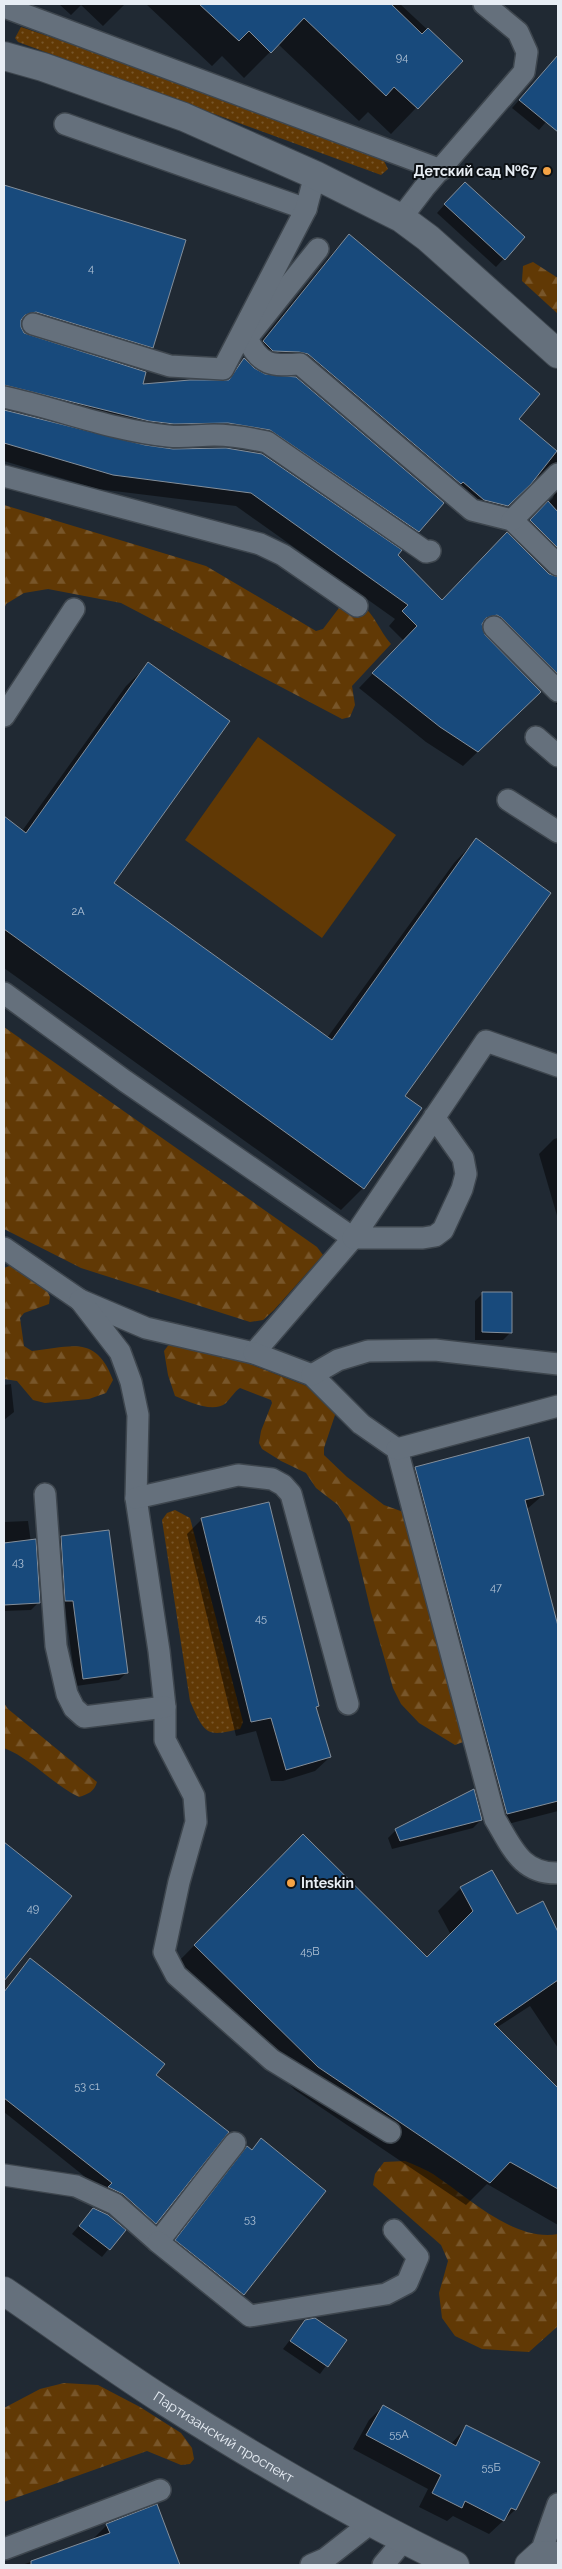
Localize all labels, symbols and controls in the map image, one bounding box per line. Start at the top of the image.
house number: 94 [396,51,408,64]
place label: Детский сад №67 [414,163,537,179]
marker: Детский сад №67 [541,165,553,177]
house number: 4 [88,262,94,275]
house number: 2А [71,905,85,918]
house number: 43 [12,1556,24,1569]
house number: 47 [490,1581,502,1594]
house number: 45 [255,1612,267,1625]
place label: Inteskin [301,1875,354,1891]
marker: Inteskin [285,1877,297,1889]
house number: 49 [27,1902,39,1915]
house number: 45В [300,1945,320,1958]
house number: 53 с1 [74,2080,100,2093]
house number: 53 [244,2213,256,2226]
street label: Партизанский проспект [151,2388,297,2486]
house number: 55А [389,2428,409,2441]
house number: 55Б [481,2461,501,2474]

